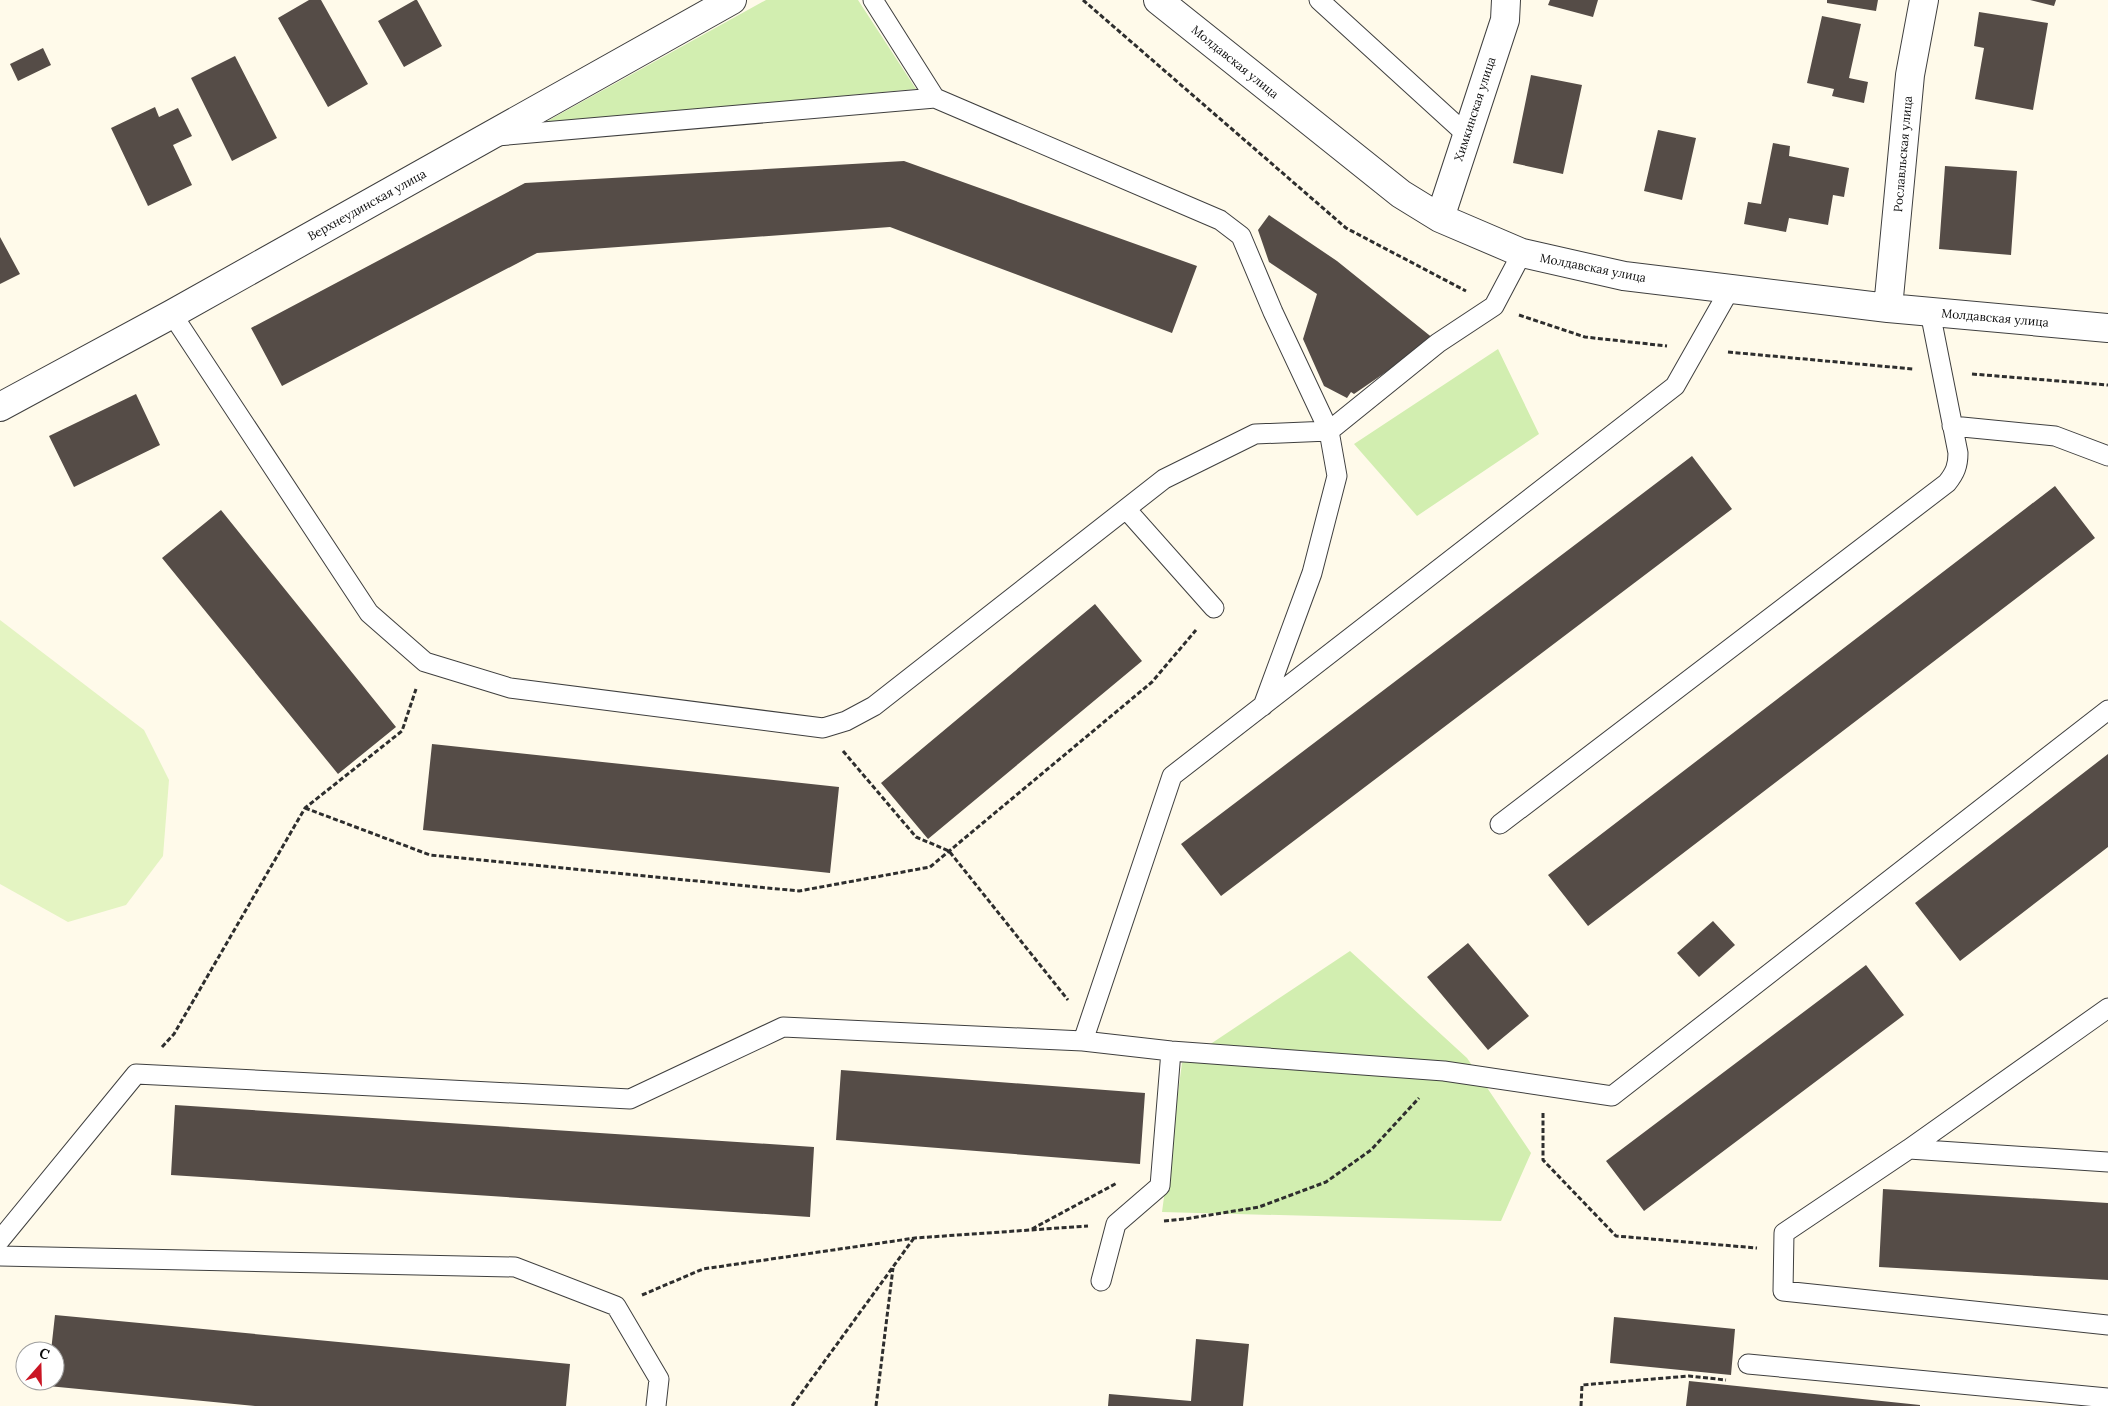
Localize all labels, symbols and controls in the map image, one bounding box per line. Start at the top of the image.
street label: Молдавская улица [1189,22,1282,101]
street label: Химкинская улица [1451,55,1498,163]
street label: Рославльская улица [1890,95,1915,213]
street label: Верхнеудинская улица [305,166,429,243]
street label: Молдавская улица [1539,250,1647,285]
street label: Молдавская улица [1941,305,2049,330]
north arrow [15,1341,65,1391]
text: С [37,1344,52,1364]

